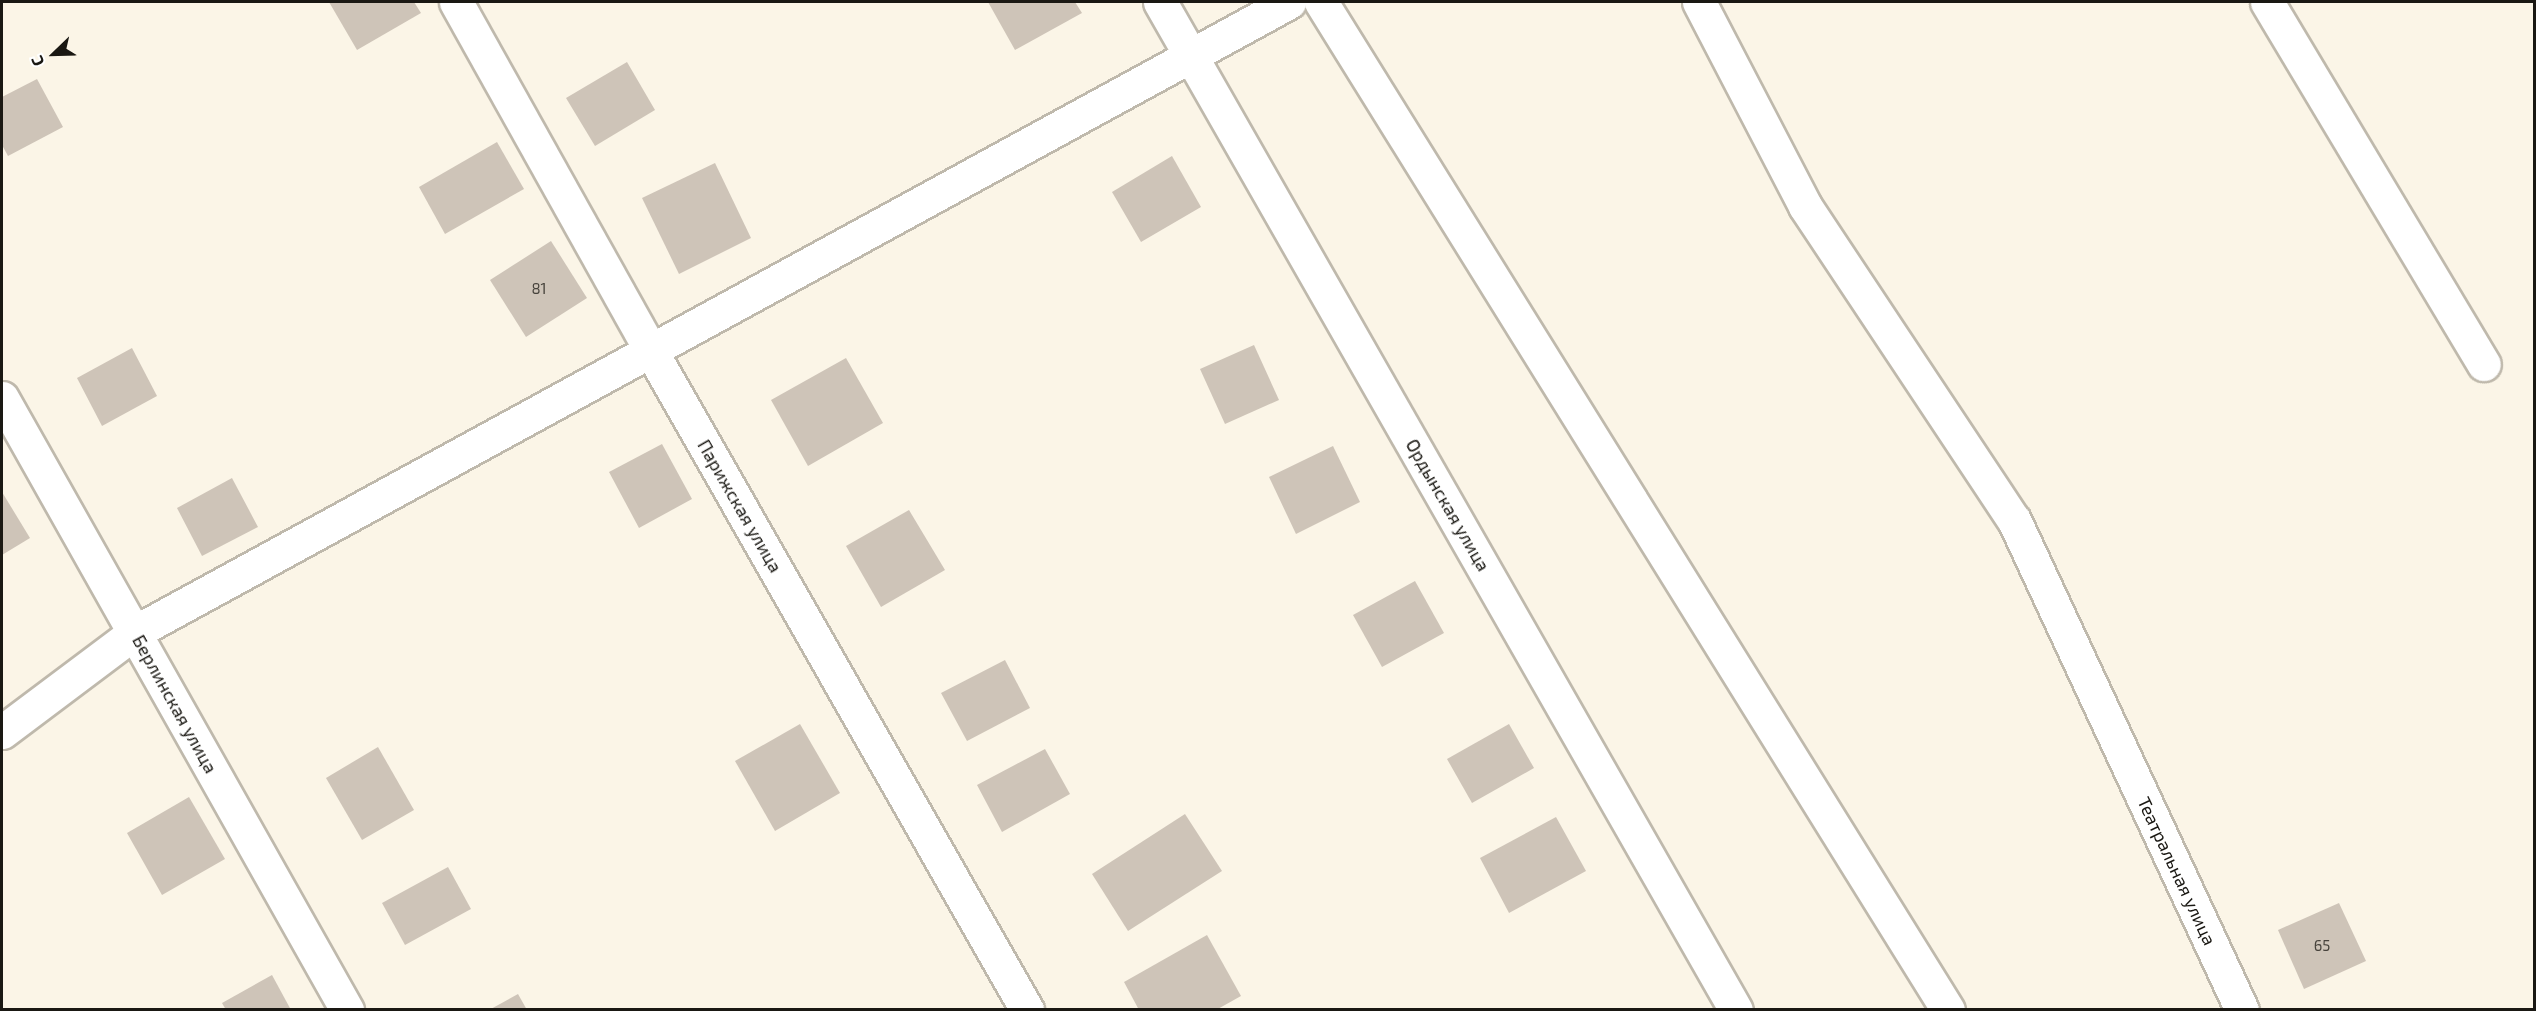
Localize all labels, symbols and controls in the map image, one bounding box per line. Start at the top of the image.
north arrow [24,24,84,84]
text: С [26,53,48,69]
house number: 81 [531,280,547,298]
street label: Ордынская улица [1401,435,1495,575]
street label: Парижская улица [693,436,787,576]
street label: Берлинская улица [128,631,222,777]
street label: Театральная улица [2133,793,2221,949]
house number: 65 [2314,937,2330,955]

